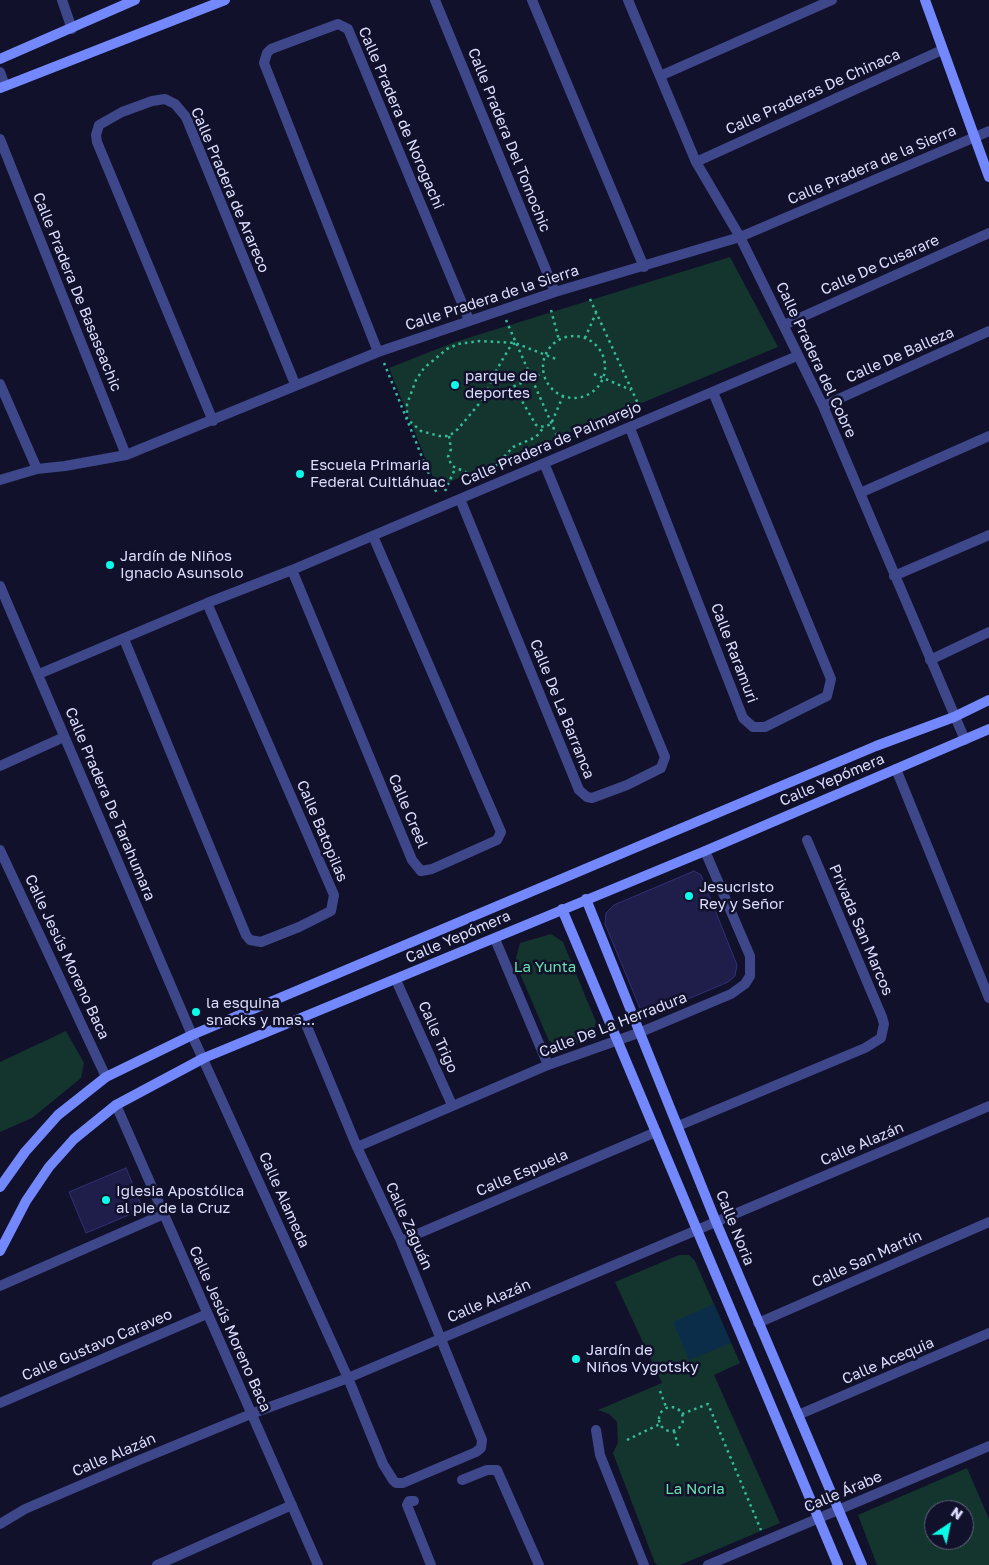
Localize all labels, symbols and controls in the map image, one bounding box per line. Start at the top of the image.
street label: Calle Pradera de Norogachi [354,24,448,212]
street label: Calle Pradera Del Tomochic [464,45,554,235]
street label: Calle Praderas De Chinaca [723,45,903,139]
street label: Calle Pradera de Arareco [187,105,273,275]
street label: Calle Pradera de la Sierra [785,121,959,209]
street label: Calle Pradera De Basaseachic [29,190,125,394]
street label: Calle De Cusarare [818,231,942,299]
street label: Calle Pradera de la Sierra [403,261,581,335]
street label: Calle Pradera del Cobre [772,279,860,441]
street label: Calle De Balleza [843,323,957,387]
place label: parque de deportes [465,367,537,402]
marker: parque de deportes [449,379,461,391]
street label: Calle Pradera de Palmarejo [458,398,644,490]
place label: Escuela Primaria Federal Cuitláhuac [310,456,446,491]
marker: Escuela Primaria Federal Cuitláhuac [294,468,306,480]
place label: Jardín de Niños Ignacio Asunsolo [120,547,243,582]
marker: Jardín de Niños Ignacio Asunsolo [104,559,116,571]
street label: Calle Raramuri [707,601,761,705]
street label: Calle De La Barranca [526,637,598,781]
street label: Calle Pradera De Tarahumara [61,705,159,903]
street label: Calle Yepómera [777,750,887,810]
street label: Calle Creel [384,771,432,851]
street label: Calle Batopilas [293,778,351,884]
street label: Privada San Marcos [825,862,897,998]
street label: Calle Jesús Moreno Baca [21,872,113,1042]
place label: Jesucristo Rey y Señor [699,878,784,913]
marker: Jesucristo Rey y Señor [683,890,695,902]
street label: Calle Yepómera [403,907,513,967]
park label: La Yunta [514,958,576,976]
street label: Calle De La Herradura [536,988,690,1062]
place label: la esquina snacks y mas... [206,994,315,1029]
street label: Calle Trigo [414,998,462,1076]
marker: la esquina snacks y mas... [190,1006,202,1018]
street label: Calle Alazán [818,1118,906,1170]
street label: Calle Espuela [473,1146,571,1200]
street label: Calle Alameda [255,1149,313,1251]
street label: Calle Zaguán [382,1179,436,1273]
place label: Iglesia Apostólica al pie de la Cruz [116,1182,244,1217]
street label: Calle Noria [712,1188,758,1268]
marker: Iglesia Apostólica al pie de la Cruz [100,1194,112,1206]
street label: Calle San Martín [809,1227,925,1291]
street label: Calle Jesús Moreno Baca [185,1243,275,1415]
street label: Calle Alazán [445,1275,533,1327]
street label: Calle Gustavo Caraveo [19,1305,175,1385]
street label: Calle Acequia [839,1334,937,1388]
place label: Jardín de Niños Vygotsky [586,1341,699,1376]
marker: Jardín de Niños Vygotsky [570,1353,582,1365]
street label: Calle Alazán [70,1429,158,1481]
street label: Calle Árabe [801,1468,885,1516]
park label: La Noria [665,1480,725,1498]
north arrow [924,1500,974,1550]
text: N [948,1503,966,1523]

